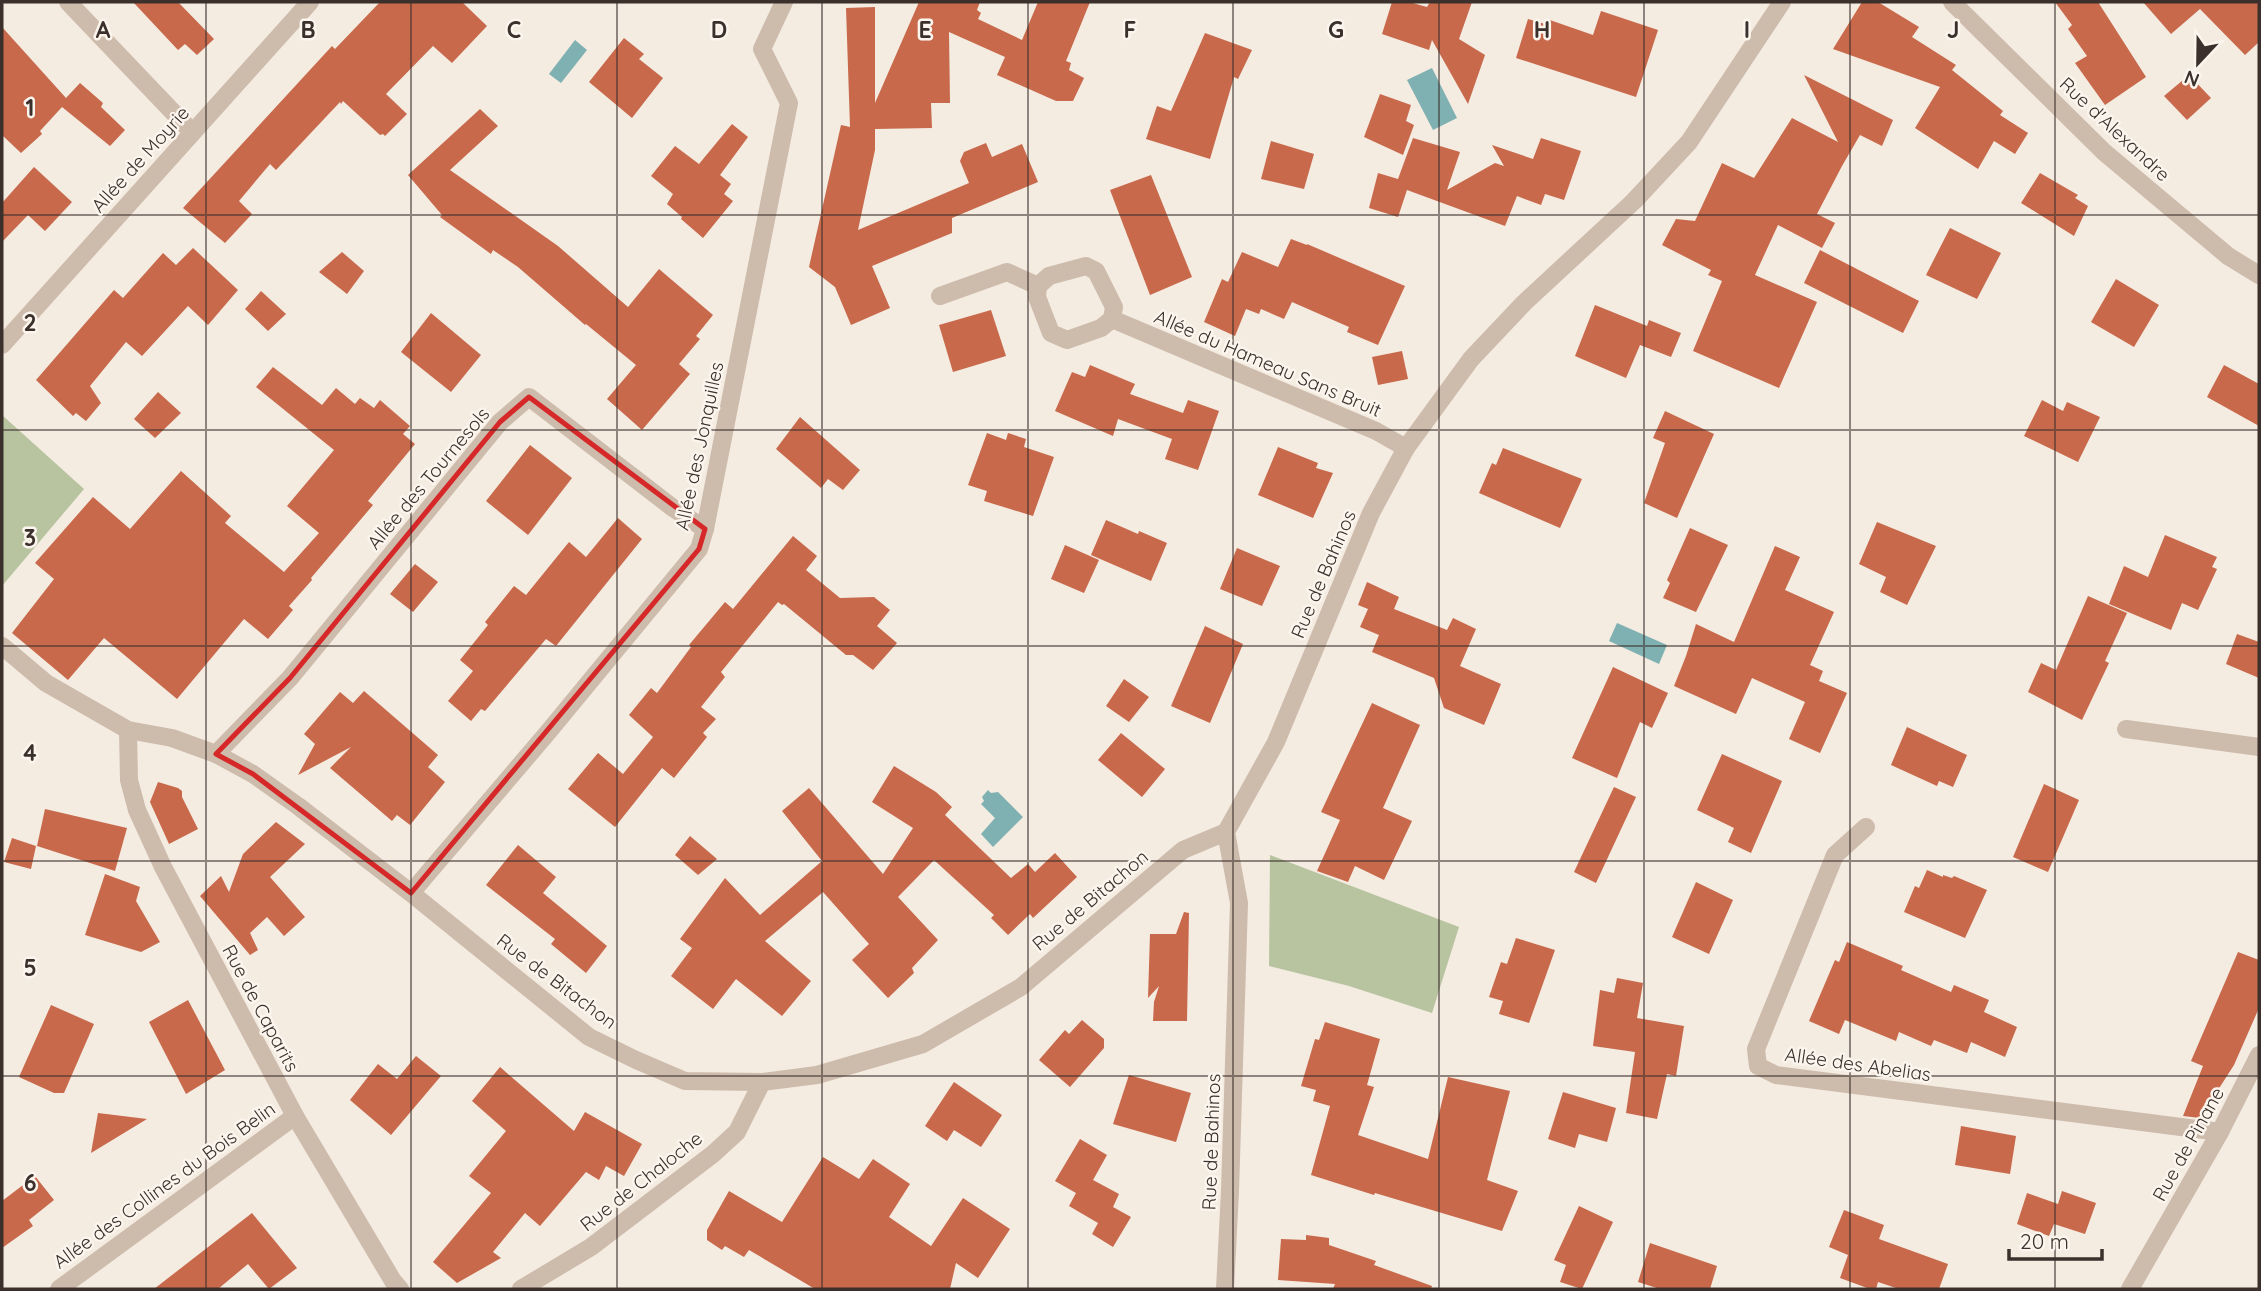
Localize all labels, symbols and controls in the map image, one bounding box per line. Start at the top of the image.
text: A [96,15,111,44]
text: B [300,15,316,44]
text: C [507,15,521,44]
text: D [711,15,727,44]
text: E [918,15,932,44]
text: F [1124,15,1136,44]
text: G [1328,15,1344,44]
text: H [1534,15,1550,44]
text: I [1744,15,1750,44]
text: J [1947,15,1959,44]
north arrow [2163,28,2233,98]
text: N [2181,65,2203,93]
street label: Rue d'Alexandre [2055,72,2175,186]
text: 1 [26,93,34,122]
street label: Allée de Moyrie [86,101,194,217]
street label: Allée du Hameau Sans Bruit [1151,304,1385,422]
text: 2 [23,308,37,337]
street label: Allée des Jonquilles [669,359,729,533]
street label: Allée des Tournesols [362,402,494,554]
street label: Rue de Bahinos [1285,506,1361,642]
text: 3 [24,523,36,552]
text: 4 [23,738,37,767]
street label: Rue de Bitachon [1027,844,1153,956]
street label: Rue de Bitachon [492,928,622,1034]
street label: Rue de Caparits [217,940,305,1076]
text: 5 [23,953,37,982]
street label: Allée des Abelias [1783,1042,1933,1086]
street label: Rue de Bahinos [1197,1073,1225,1211]
street label: Rue de Pinane [2147,1083,2229,1205]
street label: Allée des Collines du Bois Belin [48,1096,280,1274]
street label: Rue de Chaloche [575,1126,707,1236]
text: 6 [24,1168,36,1197]
scale bar [2009,1218,2102,1262]
text: 20 m [2020,1228,2069,1254]

